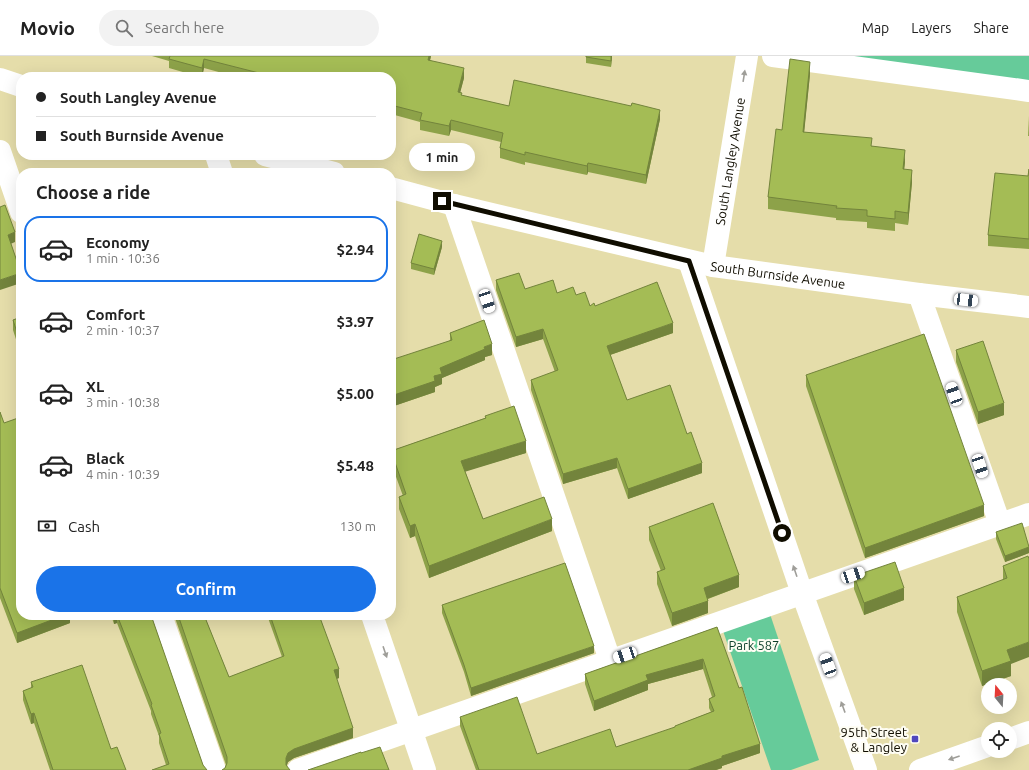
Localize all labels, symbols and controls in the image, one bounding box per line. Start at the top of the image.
search box [99,10,379,46]
text: Movio [20,17,75,39]
icon: search [113,17,135,39]
text: Search here [145,19,224,36]
text: Map [862,20,889,36]
text: Layers [911,20,951,36]
text: Share [973,20,1009,36]
one-way arrow [741,70,747,82]
text: South Langley Avenue [60,89,217,106]
street label: South Langley Avenue [713,96,747,226]
text: South Burnside Avenue [60,127,224,144]
callout: 1 min [409,143,475,171]
text: 1 min [426,150,458,164]
text: Choose a ride [36,182,150,202]
route end [433,192,451,210]
icon: car [38,231,74,267]
text: Economy [86,234,150,251]
text: $2.94 [336,241,374,258]
text: 1 min · 10:36 [86,251,160,265]
street label: South Burnside Avenue [710,259,846,291]
car [477,288,497,314]
car [953,293,979,307]
icon: car [38,303,74,339]
text: Comfort [86,306,145,323]
text: $3.97 [336,313,374,330]
text: 2 min · 10:37 [86,323,160,337]
icon: car [38,375,74,411]
text: XL [86,378,104,395]
car [944,381,964,407]
text: $5.00 [336,385,374,402]
text: 3 min · 10:38 [86,395,160,409]
icon: car [38,447,74,483]
text: Black [86,450,125,467]
car [970,453,990,479]
text: $5.48 [336,457,374,474]
text: 4 min · 10:39 [86,467,160,481]
icon: cash [36,515,58,537]
text: Cash [68,518,100,535]
text: 130 m [340,519,376,533]
route start [773,524,791,542]
one-way arrow [792,565,798,577]
car [840,565,866,585]
button: Confirm [36,566,376,612]
park label: Park 587 [729,638,779,652]
car [612,645,638,665]
one-way arrow [382,646,388,658]
car [818,652,838,678]
north arrow [981,678,1017,714]
map controls [981,678,1017,758]
one-way arrow [840,701,846,713]
button: locate [981,722,1017,758]
place label: 95th Street & Langley [841,725,907,754]
marker: 95th Street & Langley [910,734,920,744]
one-way arrow [948,756,960,762]

